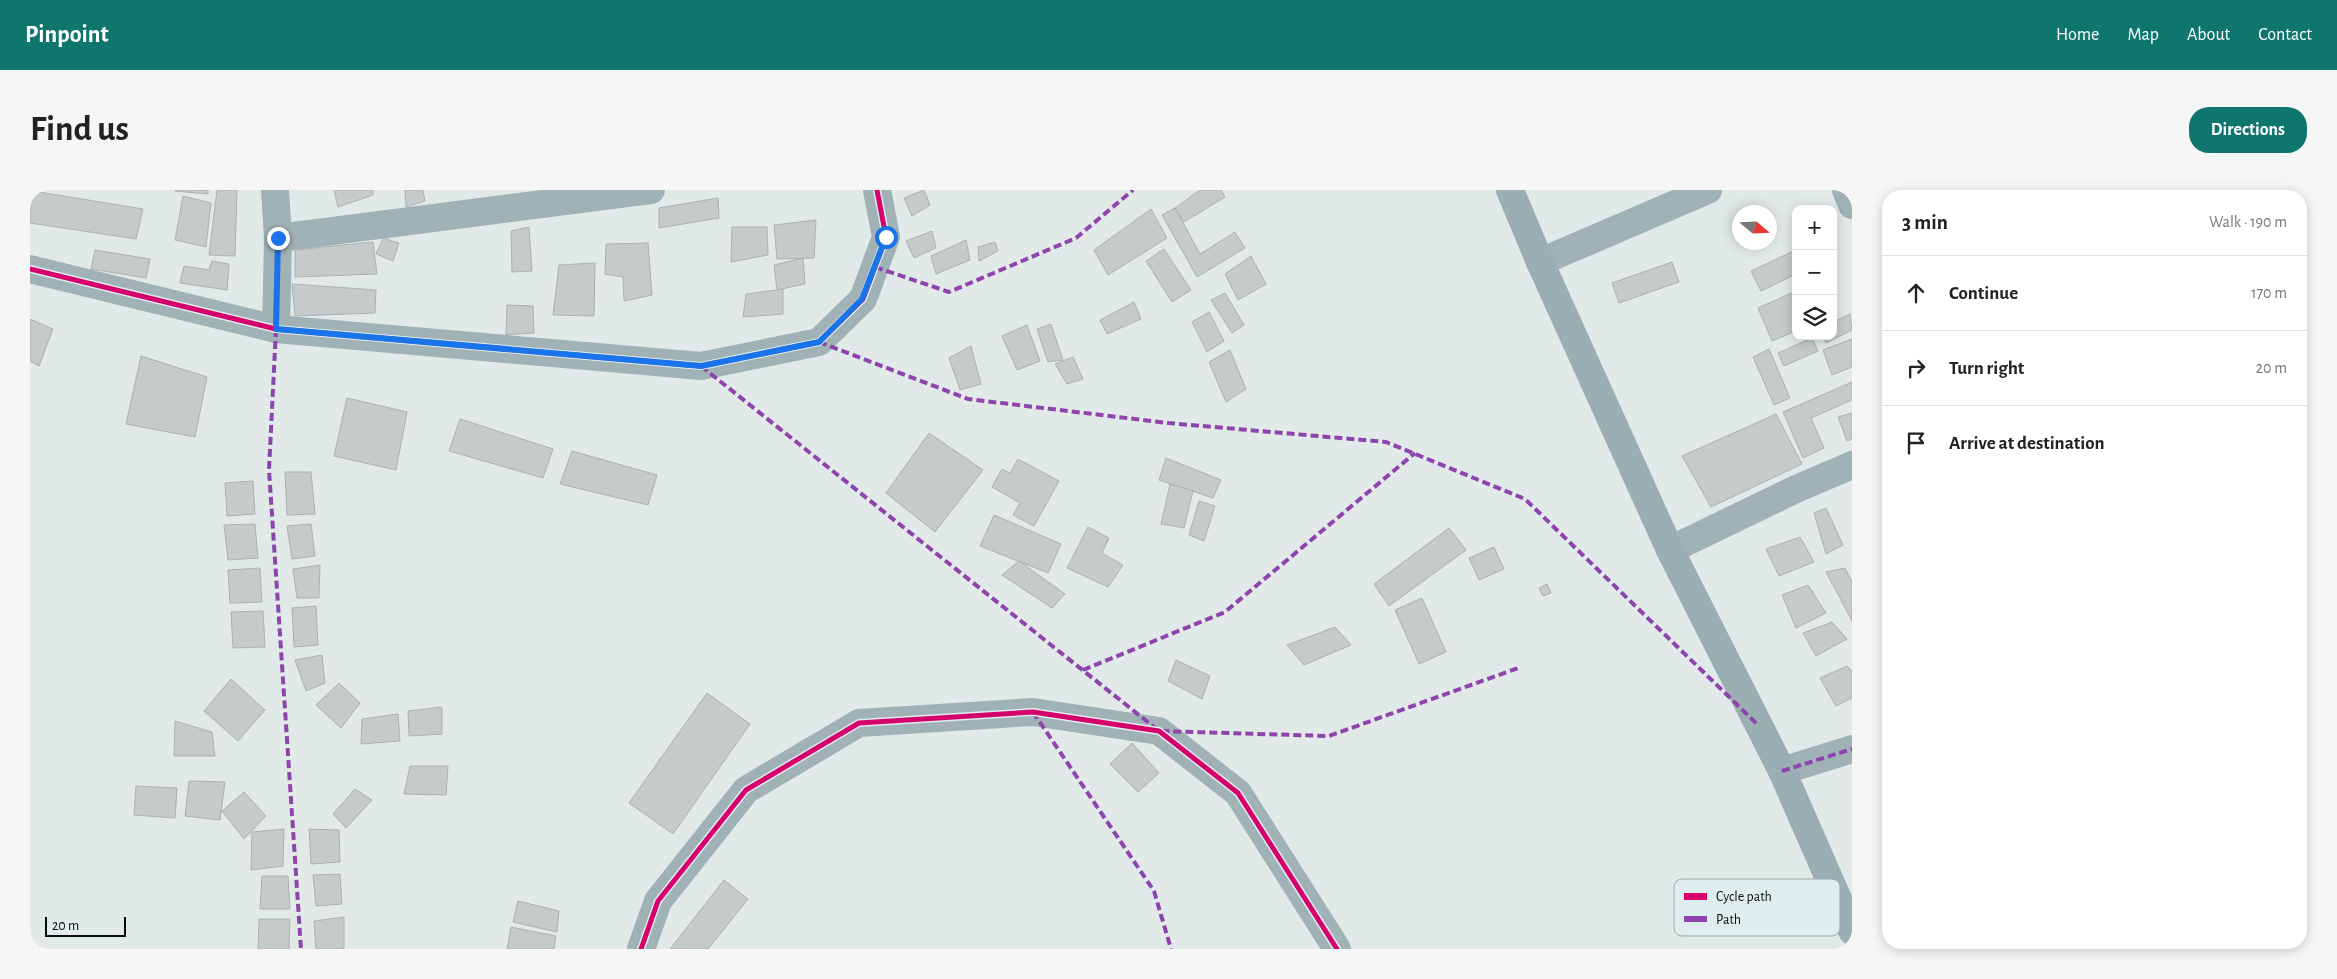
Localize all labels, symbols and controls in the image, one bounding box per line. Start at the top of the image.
text: Pinpoint [25,23,109,47]
text: Home [2056,26,2099,44]
text: Map [2127,26,2159,44]
text: About [2187,26,2230,44]
text: Contact [2258,26,2312,44]
button: Directions [2189,107,2307,153]
text: Find us [30,112,129,147]
north arrow [1732,205,1777,250]
map controls [1792,205,1837,340]
button: + [1792,205,1837,250]
text: 3 min [1902,212,1948,233]
text: Walk · 190 m [2209,214,2287,230]
route start [875,226,898,249]
route end [267,227,290,250]
button: − [1792,250,1837,295]
icon: ahead [1902,279,1930,307]
text: Continue [1949,284,2018,303]
text: 170 m [2251,285,2287,301]
button: layers [1792,295,1837,340]
icon: right [1902,354,1930,382]
text: Turn right [1949,359,2024,378]
text: 20 m [2256,360,2287,376]
icon: arrive [1902,429,1930,457]
text: Arrive at destination [1949,434,2105,453]
legend [1674,879,1840,936]
text: Cycle path [1716,890,1772,904]
text: Path [1716,913,1741,927]
scale bar [45,914,126,937]
text: 20 m [52,919,79,933]

